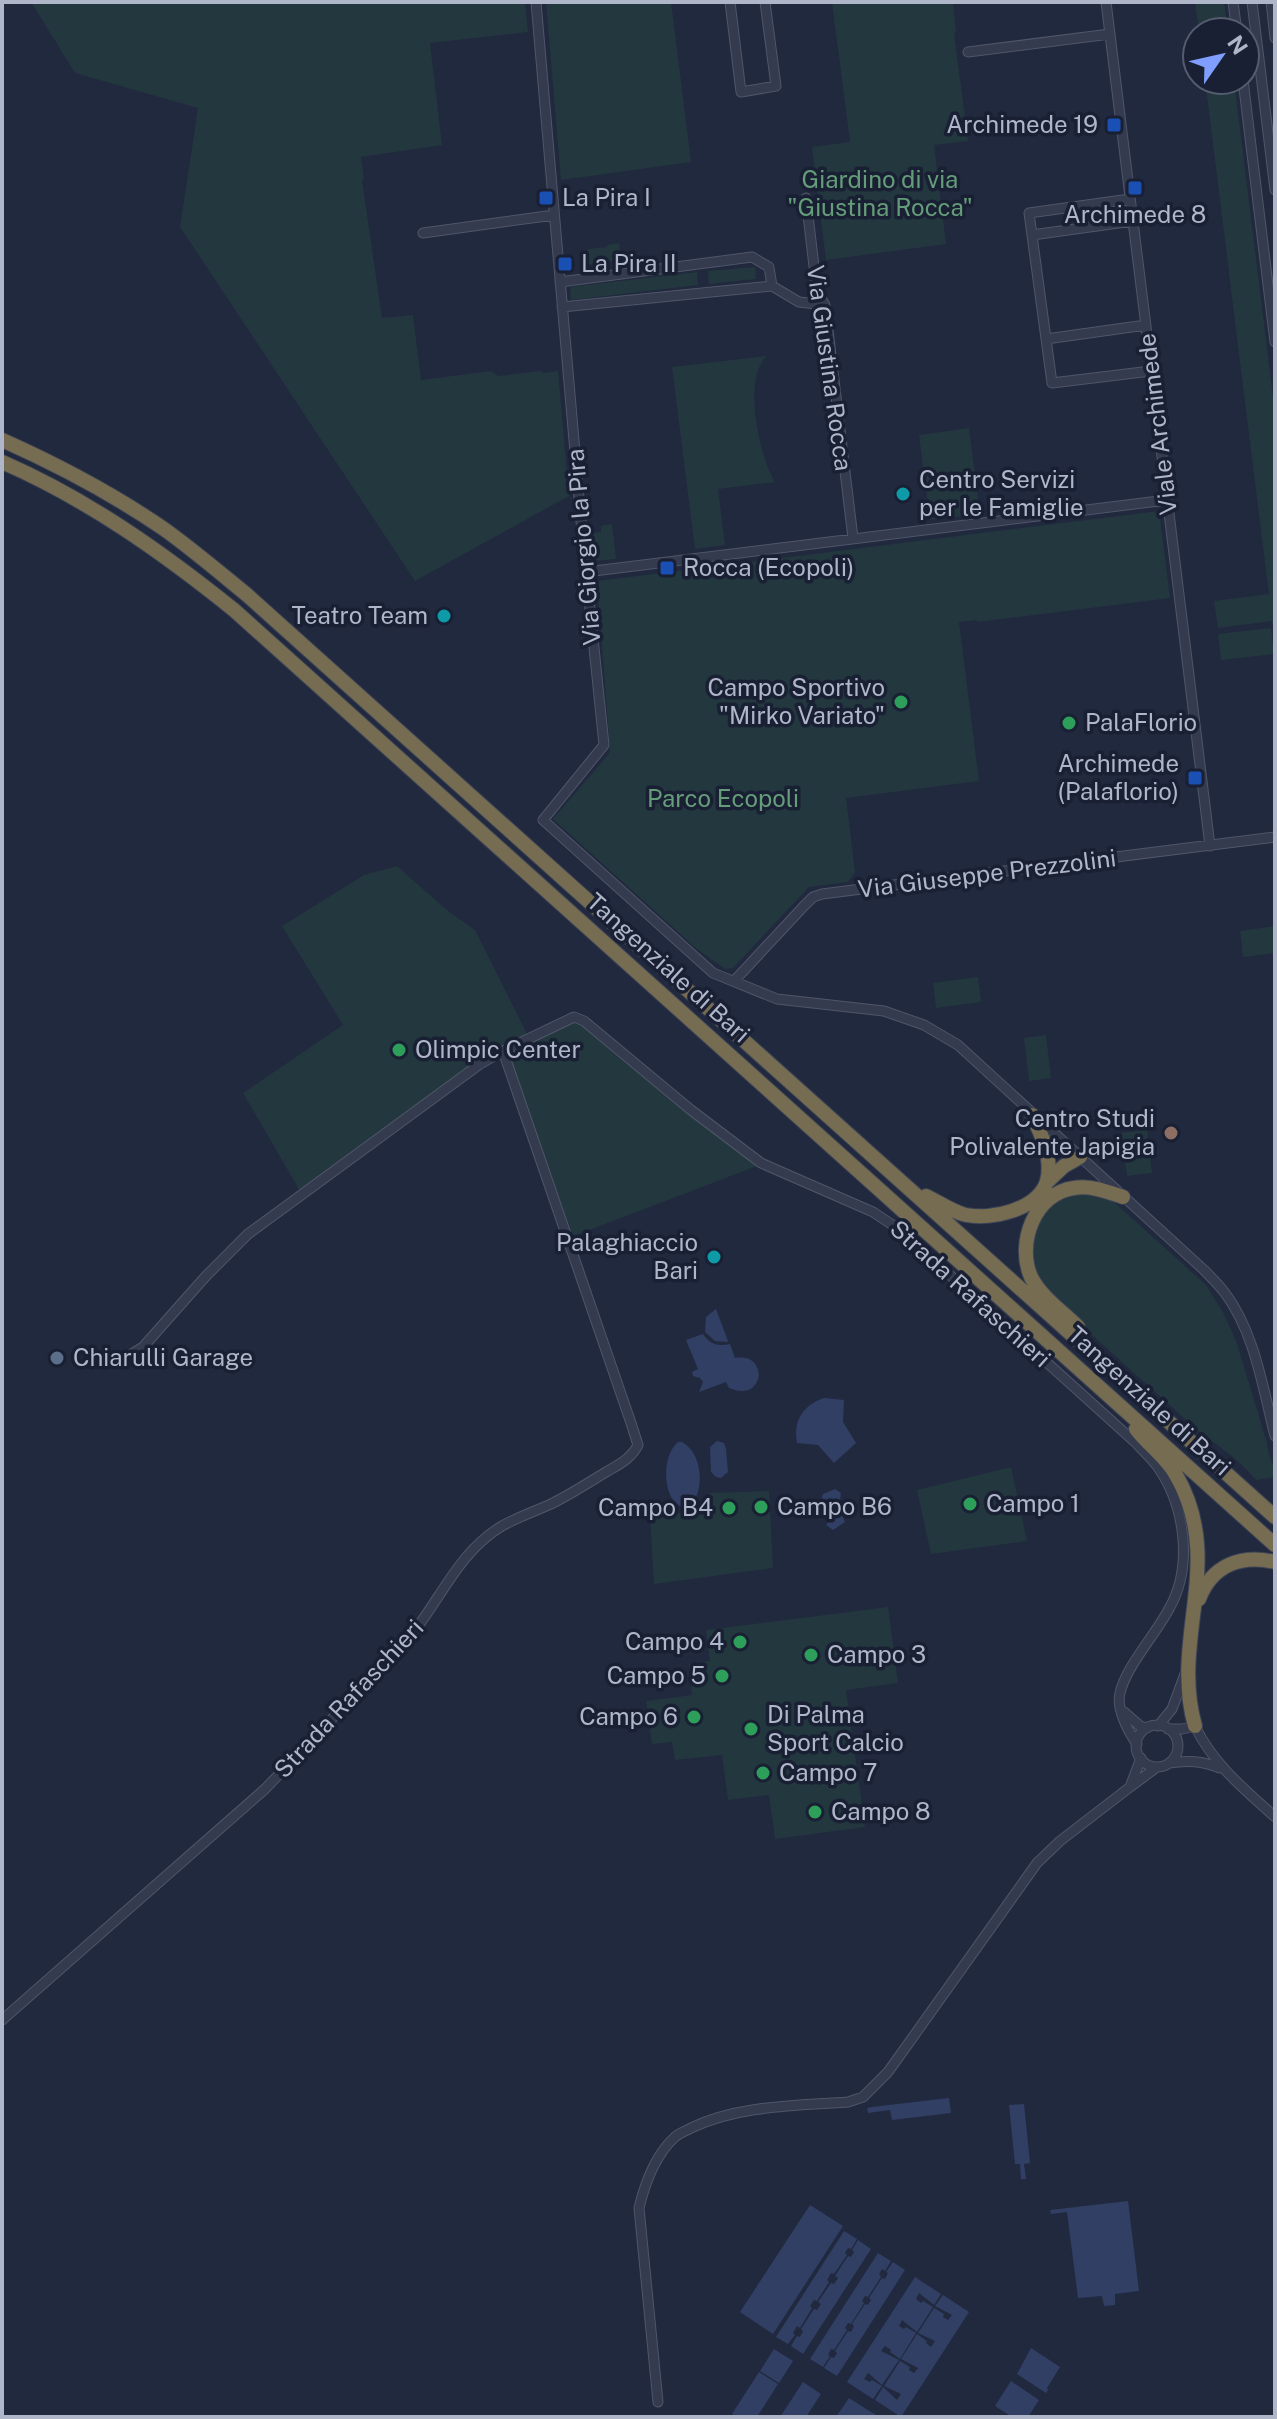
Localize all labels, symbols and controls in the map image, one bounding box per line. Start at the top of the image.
north arrow [1181,16,1261,96]
text: N [1222,30,1253,59]
place label: Archimede 19 [946,110,1098,138]
marker: Archimede 19 [1105,116,1123,134]
park label: Giardino di via "Giustina Rocca" [787,165,973,221]
marker: Archimede 8 [1126,179,1144,197]
place label: La Pira I [562,183,651,211]
marker: La Pira I [537,189,555,207]
place label: Archimede 8 [1064,200,1206,228]
place label: La Pira II [581,249,677,277]
marker: La Pira II [556,255,574,273]
street label: Via Giustina Rocca [802,263,858,473]
street label: Viale Archimede [1132,332,1182,516]
street label: Via Giorgio la Pira [560,448,606,647]
place label: Centro Servizi per le Famiglie [919,465,1084,521]
marker: Centro Servizi per le Famiglie [894,485,912,503]
place label: Rocca (Ecopoli) [683,553,854,581]
marker: Rocca (Ecopoli) [658,559,676,577]
place label: Teatro Team [291,601,428,629]
marker: Teatro Team [435,607,453,625]
place label: Campo Sportivo "Mirko Variato" [707,673,885,729]
marker: Campo Sportivo "Mirko Variato" [892,693,910,711]
place label: PalaFlorio [1085,708,1197,736]
marker: PalaFlorio [1060,714,1078,732]
place label: Archimede (Palaflorio) [1058,749,1179,805]
marker: Archimede (Palaflorio) [1186,769,1204,787]
park label: Parco Ecopoli [647,784,799,812]
street label: Via Giuseppe Prezzolini [856,843,1118,903]
street label: Tangenziale di Bari [582,887,756,1048]
place label: Olimpic Center [415,1035,581,1063]
marker: Olimpic Center [390,1041,408,1059]
place label: Centro Studi Polivalente Japigia [949,1104,1155,1160]
marker: Centro Studi Polivalente Japigia [1162,1124,1180,1142]
street label: Strada Rafaschieri [885,1214,1057,1373]
place label: Palaghiaccio Bari [556,1228,698,1284]
marker: Palaghiaccio Bari [705,1248,723,1266]
street label: Tangenziale di Bari [1063,1320,1237,1481]
place label: Chiarulli Garage [73,1343,253,1371]
marker: Chiarulli Garage [48,1349,66,1367]
place label: Campo 1 [986,1489,1080,1517]
place label: Campo B6 [777,1492,892,1520]
place label: Campo B4 [598,1493,713,1521]
marker: Campo 1 [961,1495,979,1513]
marker: Campo B6 [752,1498,770,1516]
marker: Campo B4 [720,1499,738,1517]
street label: Strada Rafaschieri [268,1613,429,1783]
place label: Campo 4 [625,1627,724,1655]
marker: Campo 4 [731,1633,749,1651]
place label: Campo 3 [827,1640,926,1668]
marker: Campo 3 [802,1646,820,1664]
place label: Campo 5 [607,1661,706,1689]
marker: Campo 5 [713,1667,731,1685]
place label: Di Palma Sport Calcio [767,1700,904,1756]
place label: Campo 6 [579,1702,678,1730]
marker: Campo 6 [685,1708,703,1726]
marker: Di Palma Sport Calcio [742,1720,760,1738]
place label: Campo 7 [779,1758,877,1786]
marker: Campo 7 [754,1764,772,1782]
place label: Campo 8 [831,1797,930,1825]
marker: Campo 8 [806,1803,824,1821]

